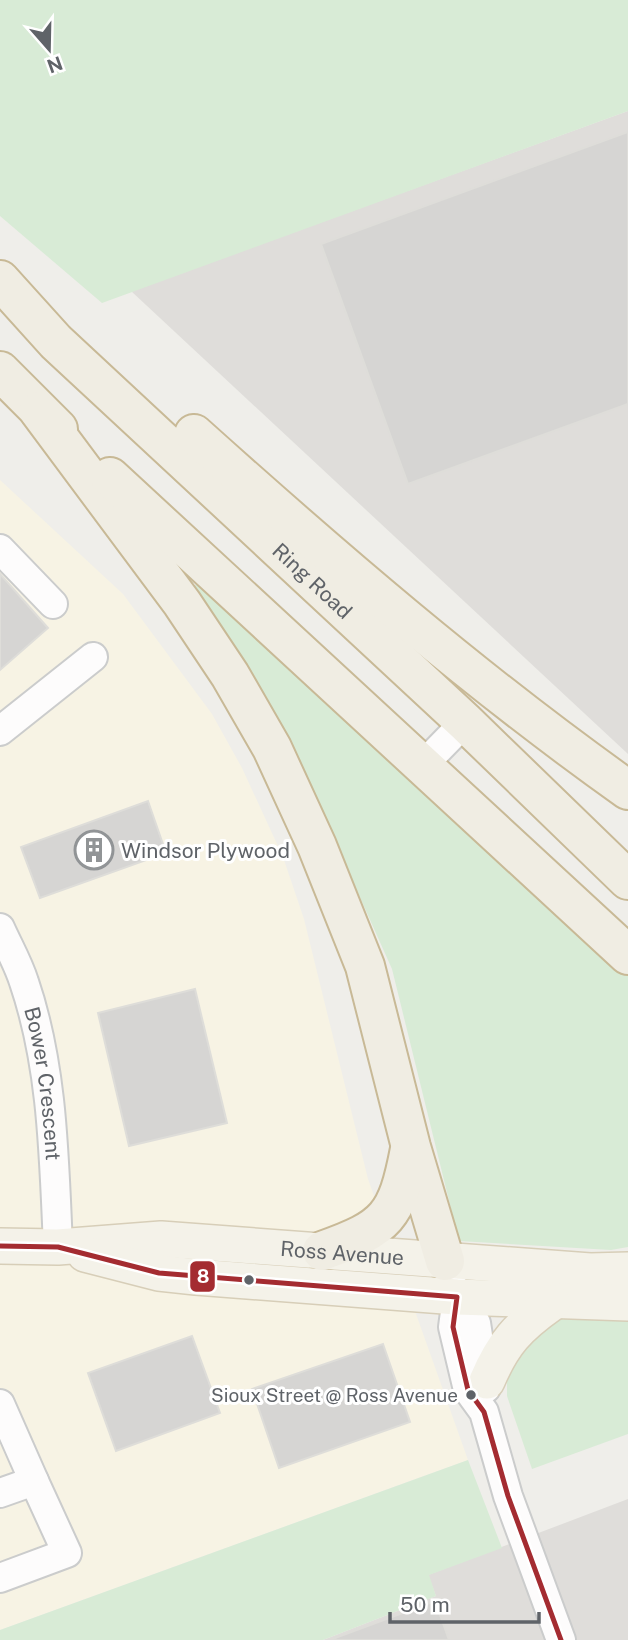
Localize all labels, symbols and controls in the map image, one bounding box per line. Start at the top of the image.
north arrow [14,14,84,84]
text: N [44,52,66,78]
street label: Ring Road [268,538,358,624]
building icon: Windsor Plywood [73,829,115,871]
place label: Windsor Plywood [121,838,290,863]
street label: Bower Crescent [20,1004,67,1161]
street label: Ross Avenue [279,1235,405,1270]
line badge: 8 [189,1260,216,1293]
text: 8 [197,1265,209,1287]
unlabelled marker [242,1273,256,1287]
place label: Sioux Street @ Ross Avenue [211,1384,458,1406]
marker: Sioux Street @ Ross Avenue [464,1388,478,1402]
scale bar [390,1580,539,1624]
text: 50 m [400,1592,450,1617]

